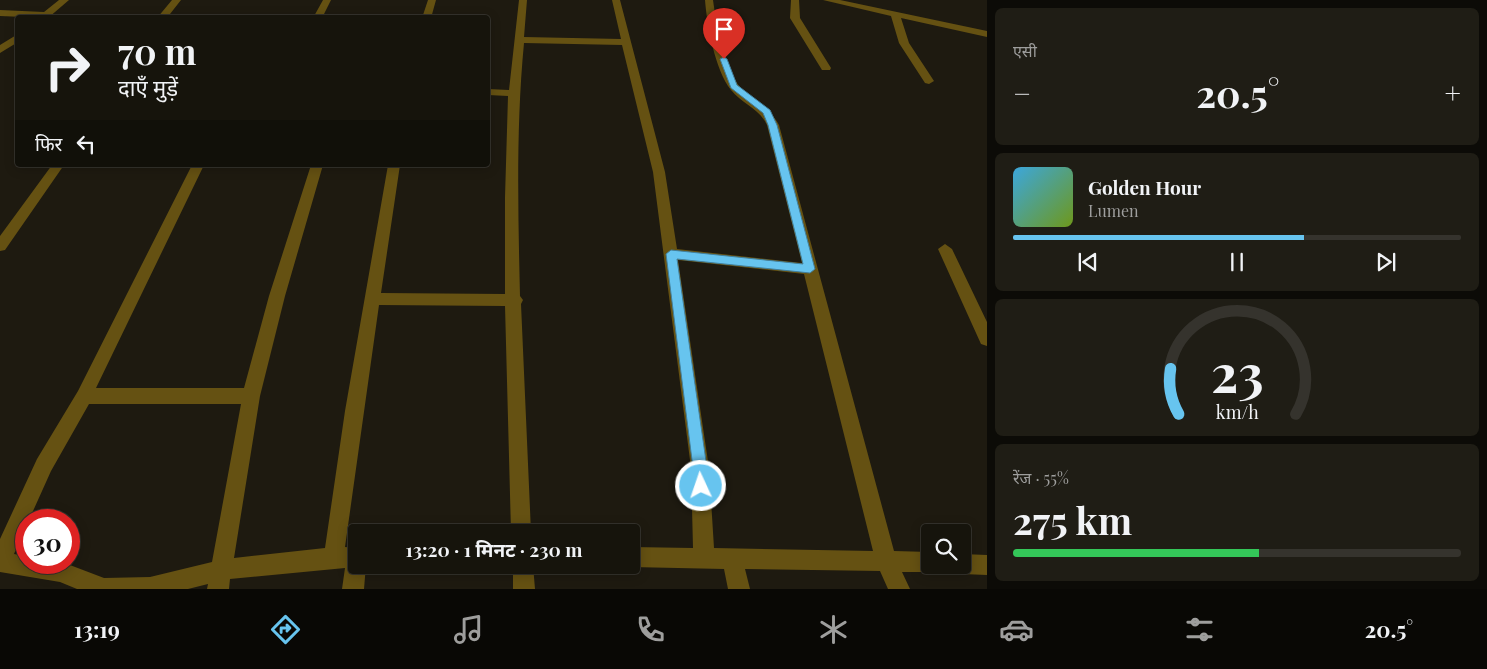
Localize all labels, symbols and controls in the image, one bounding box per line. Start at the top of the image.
pin [703,8,745,59]
icon: arrive [710,15,738,43]
text: 70 m [118,27,196,74]
icon: right [35,35,100,100]
text: एसी [1013,40,1037,61]
text: 20.5° [1196,67,1279,118]
text: दाएँ मुड़ें [118,72,178,102]
text: − [1013,74,1031,111]
text: + [1445,74,1461,111]
text: फिर [35,130,62,156]
icon: left [72,130,100,158]
text: Golden Hour [1088,174,1201,200]
text: Lumen [1088,200,1139,221]
icon: previous [1074,248,1102,276]
icon: pause [1223,248,1251,276]
icon: next [1372,248,1400,276]
text: 23 [1211,337,1263,406]
text: km/h [1216,400,1259,423]
position arrow [674,459,726,511]
text: रेंज · 55% [1013,467,1069,488]
text: 275 km [1013,494,1132,545]
speed limit sign: 30 [15,509,80,574]
map controls [921,524,971,574]
button: search [921,524,971,574]
text: 13:20 · 1 मिनट · 230 m [406,536,582,562]
icon: directions [268,612,303,647]
icon: music [451,612,486,647]
icon: phone [633,612,668,647]
icon: climate [816,612,851,647]
icon: car [999,612,1034,647]
icon: filters [1182,612,1217,647]
text: 13:19 [74,614,120,644]
text: 20.5° [1365,614,1413,644]

